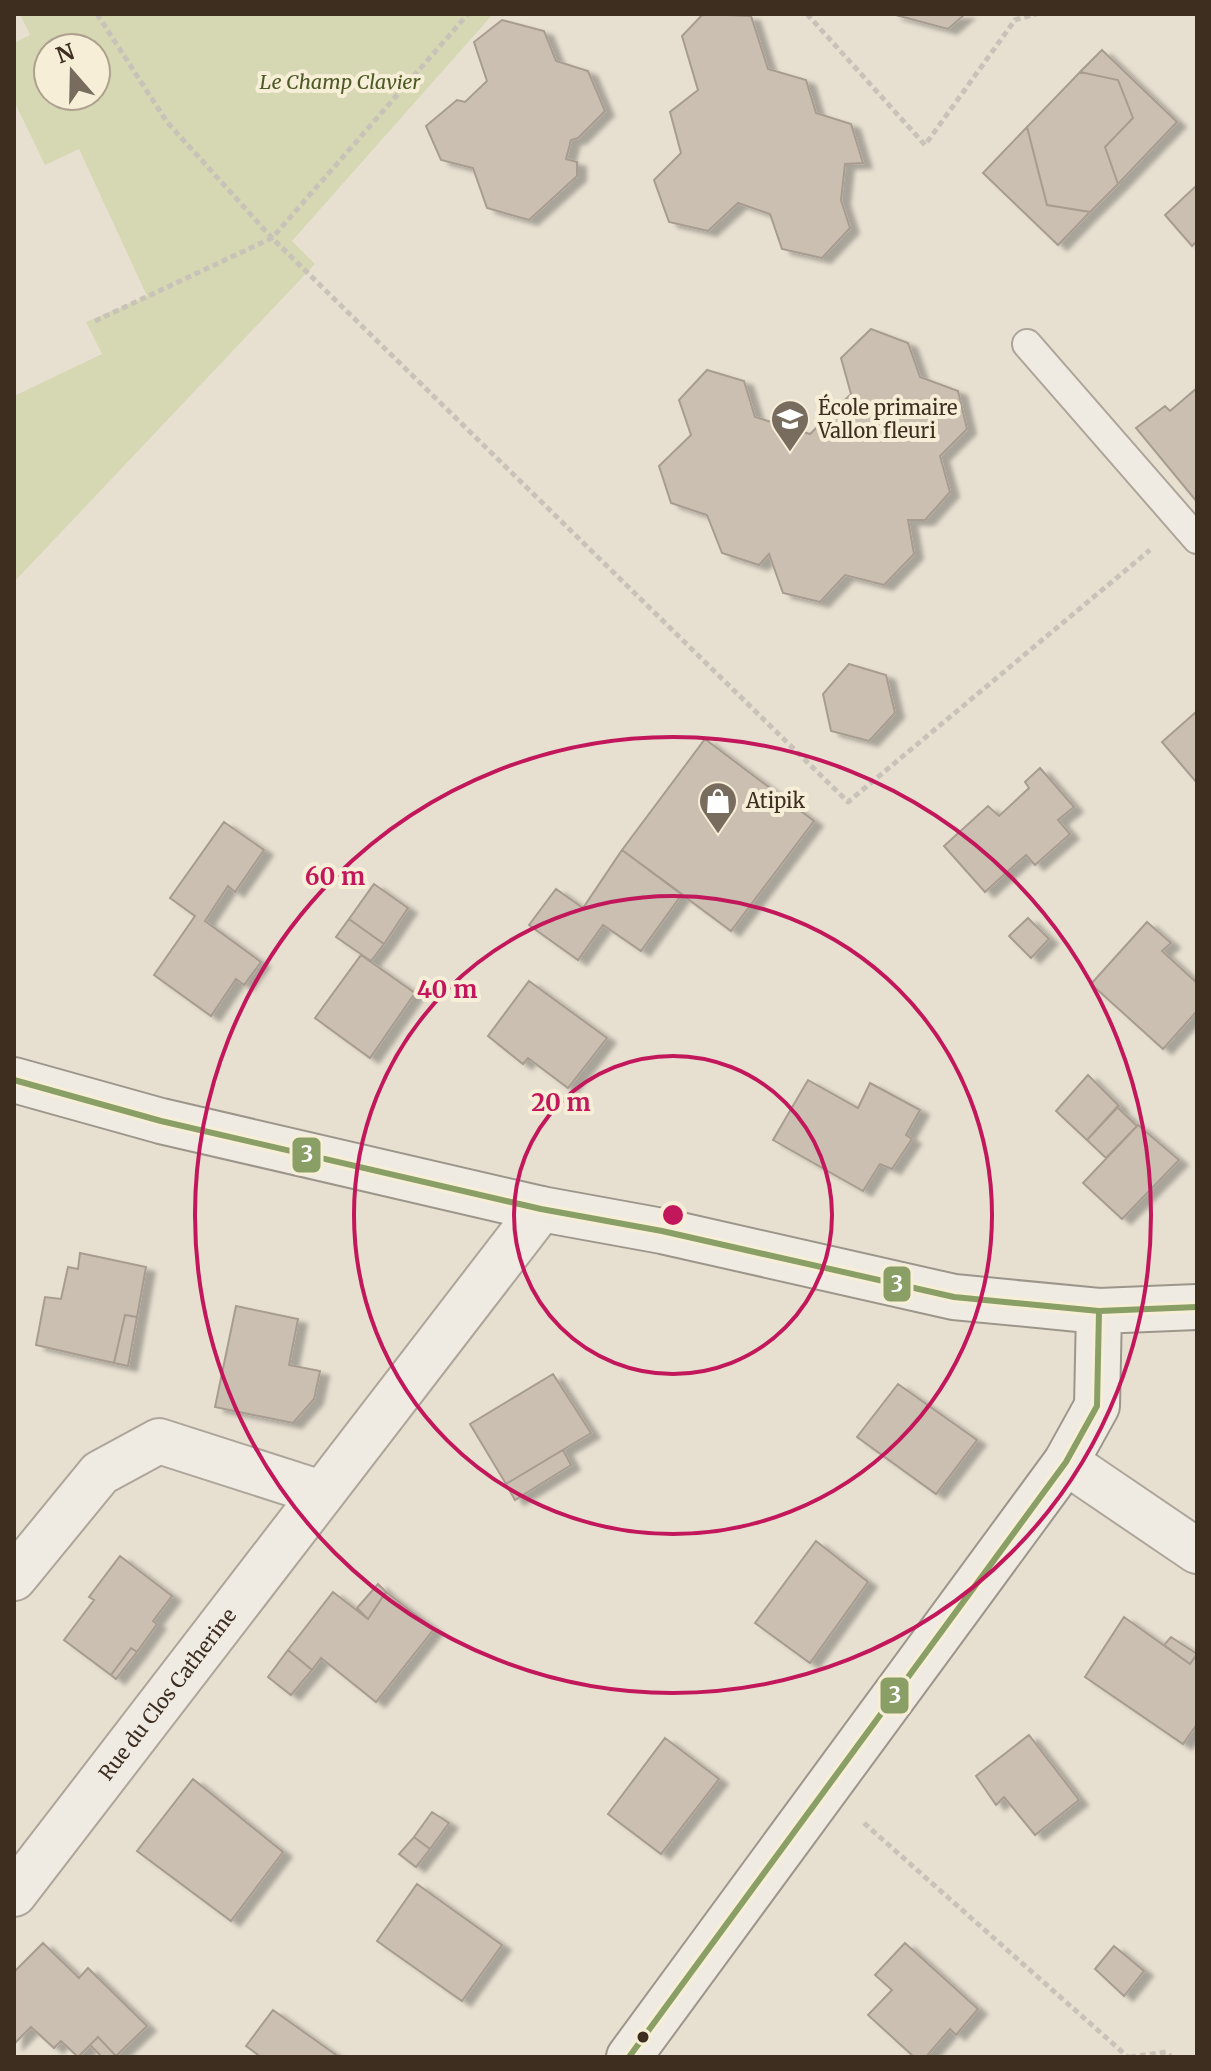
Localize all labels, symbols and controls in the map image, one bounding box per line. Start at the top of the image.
north arrow [32,32,112,112]
text: N [52,37,79,69]
park label: Le Champ Clavier [260,69,421,94]
place label: École primaire Vallon fleuri [817,393,957,443]
school or university icon: École primaire Vallon fleuri [769,398,811,453]
shop icon: Atipik [697,780,739,835]
place label: Atipik [745,788,806,813]
text: 60 m [305,861,365,892]
text: 40 m [417,974,477,1005]
text: 20 m [531,1087,591,1118]
line badge: 3 [291,1136,322,1174]
text: 3 [301,1140,313,1168]
centre of rings [659,1201,687,1229]
line badge: 3 [882,1265,912,1303]
text: 3 [891,1270,903,1298]
street label: Rue du Clos Catherine [93,1603,241,1785]
line badge: 3 [879,1676,910,1715]
text: 3 [889,1681,901,1709]
unlabelled marker [635,2029,651,2045]

